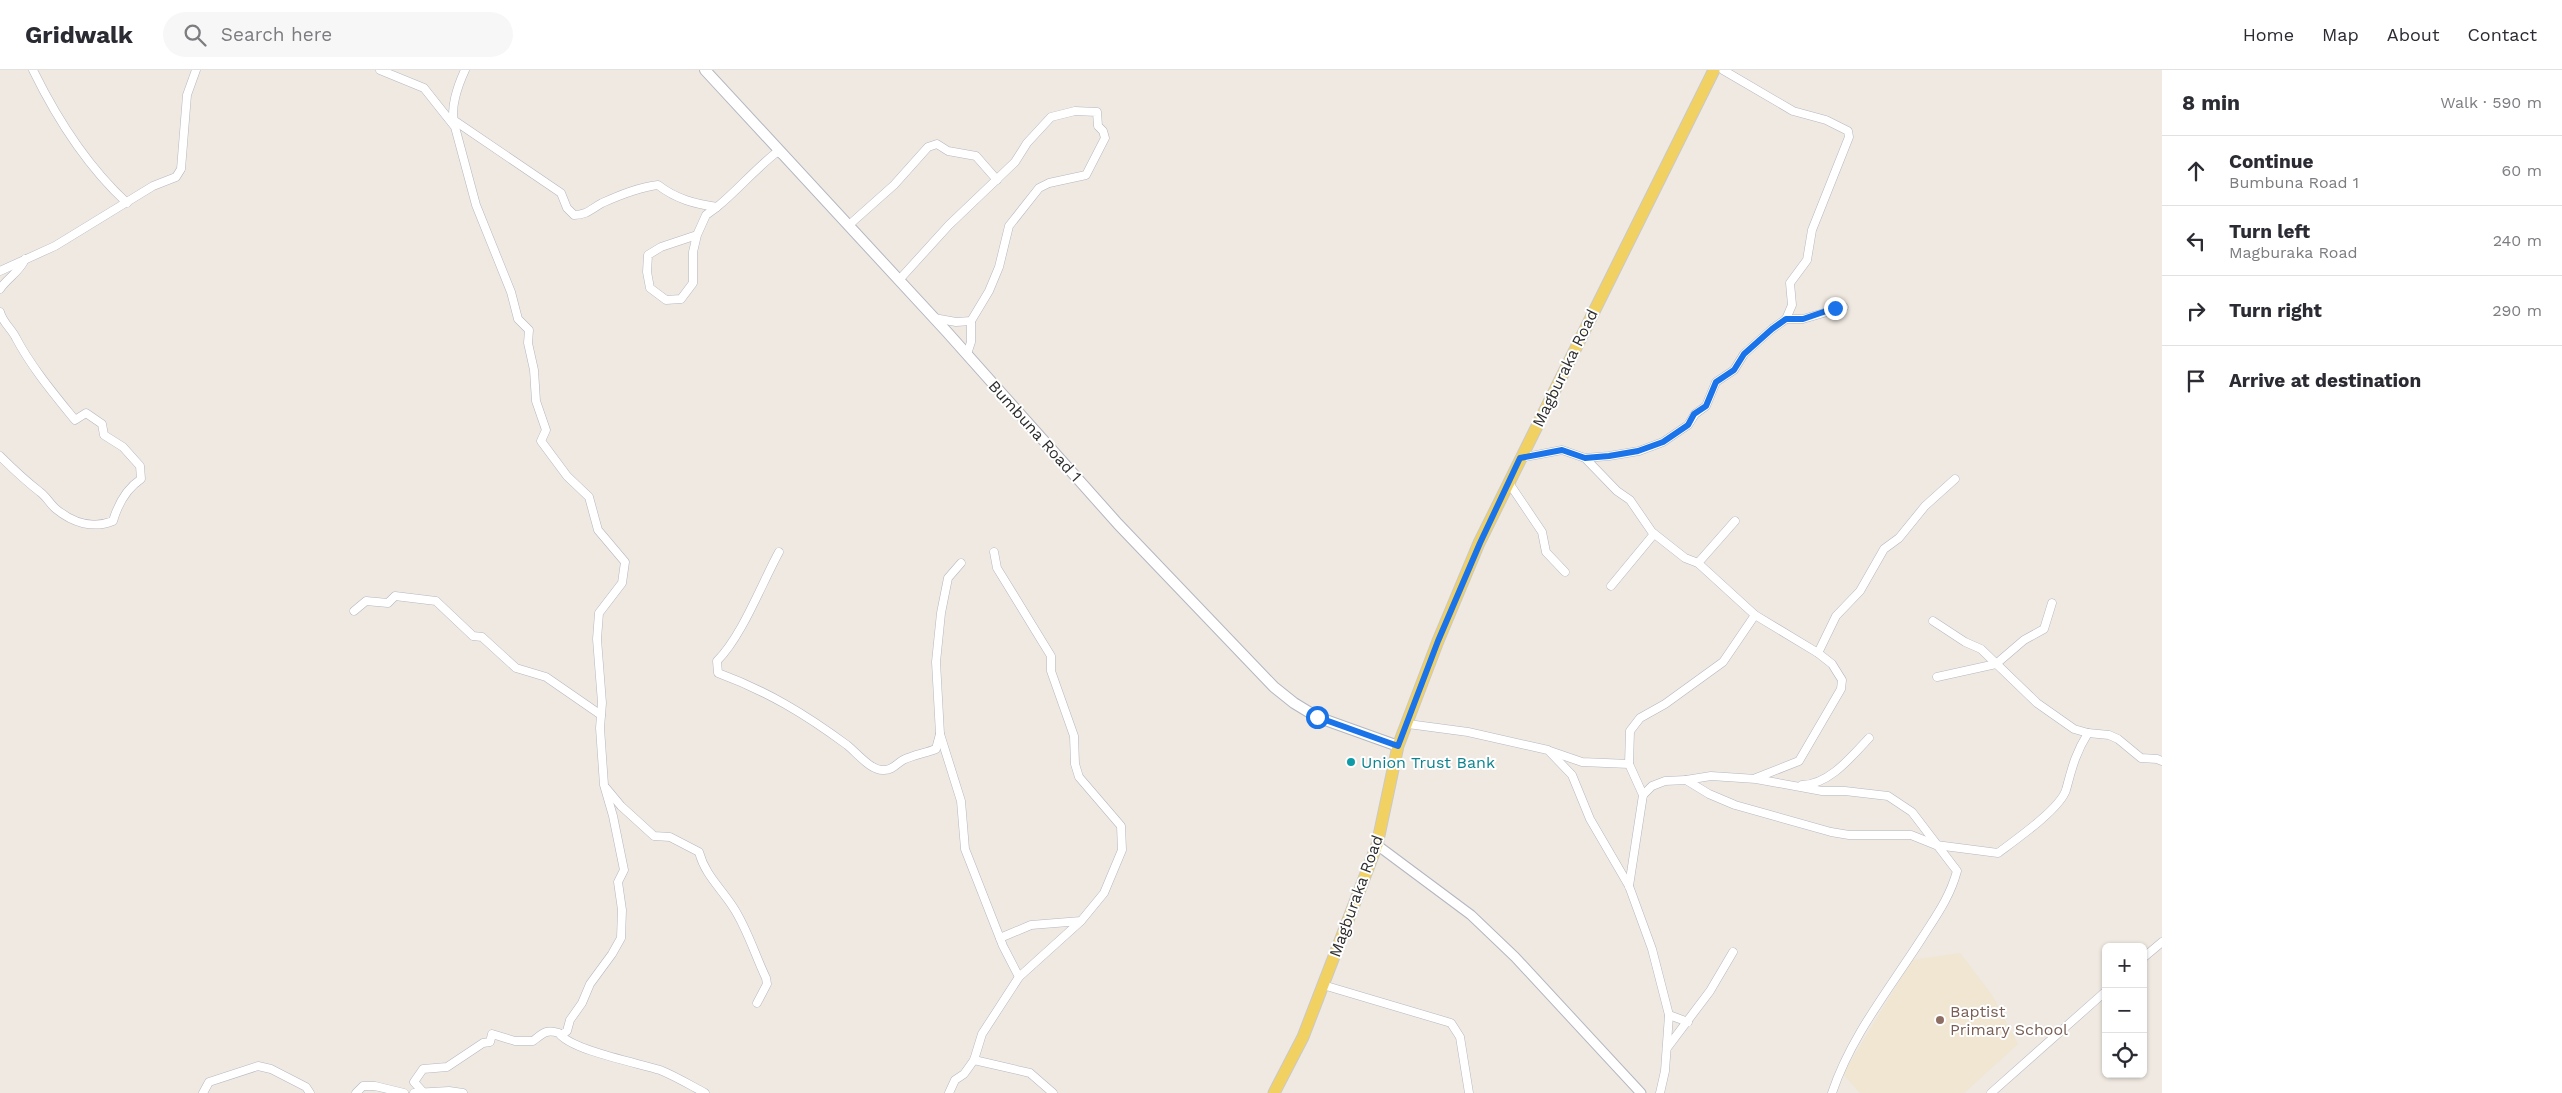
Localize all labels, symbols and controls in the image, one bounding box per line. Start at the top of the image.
search box [163,12,513,57]
text: Gridwalk [25,21,133,49]
icon: search [181,21,209,49]
text: Search here [221,23,332,46]
text: Home [2243,24,2294,45]
text: Map [2322,24,2359,45]
text: About [2387,24,2439,45]
text: Contact [2467,24,2537,45]
text: 8 min [2182,90,2240,115]
text: Walk · 590 m [2440,93,2542,112]
text: Continue [2229,150,2313,173]
icon: ahead [2182,157,2210,185]
text: 60 m [2502,161,2542,180]
text: Bumbuna Road 1 [2229,173,2359,192]
text: Turn left [2229,220,2310,243]
icon: left [2182,227,2210,255]
text: 240 m [2493,231,2542,250]
text: Magburaka Road [2229,243,2358,262]
route end [1824,297,1847,320]
icon: right [2182,297,2210,325]
text: Turn right [2229,299,2322,322]
text: 290 m [2492,301,2542,320]
street label: Magburaka Road [1528,306,1602,430]
icon: arrive [2182,367,2210,395]
text: Arrive at destination [2229,369,2421,392]
street label: Bumbuna Road 1 [984,376,1086,486]
route start [1306,706,1329,729]
place label: Union Trust Bank [1361,753,1495,772]
marker: Union Trust Bank [1345,756,1357,768]
street label: Magburaka Road [1325,832,1387,960]
map controls [2102,943,2147,1078]
button: + [2102,943,2147,988]
button: − [2102,988,2147,1033]
place label: Baptist Primary School [1950,1002,2068,1039]
marker: Baptist Primary School [1934,1014,1946,1026]
button: locate [2102,1033,2147,1078]

